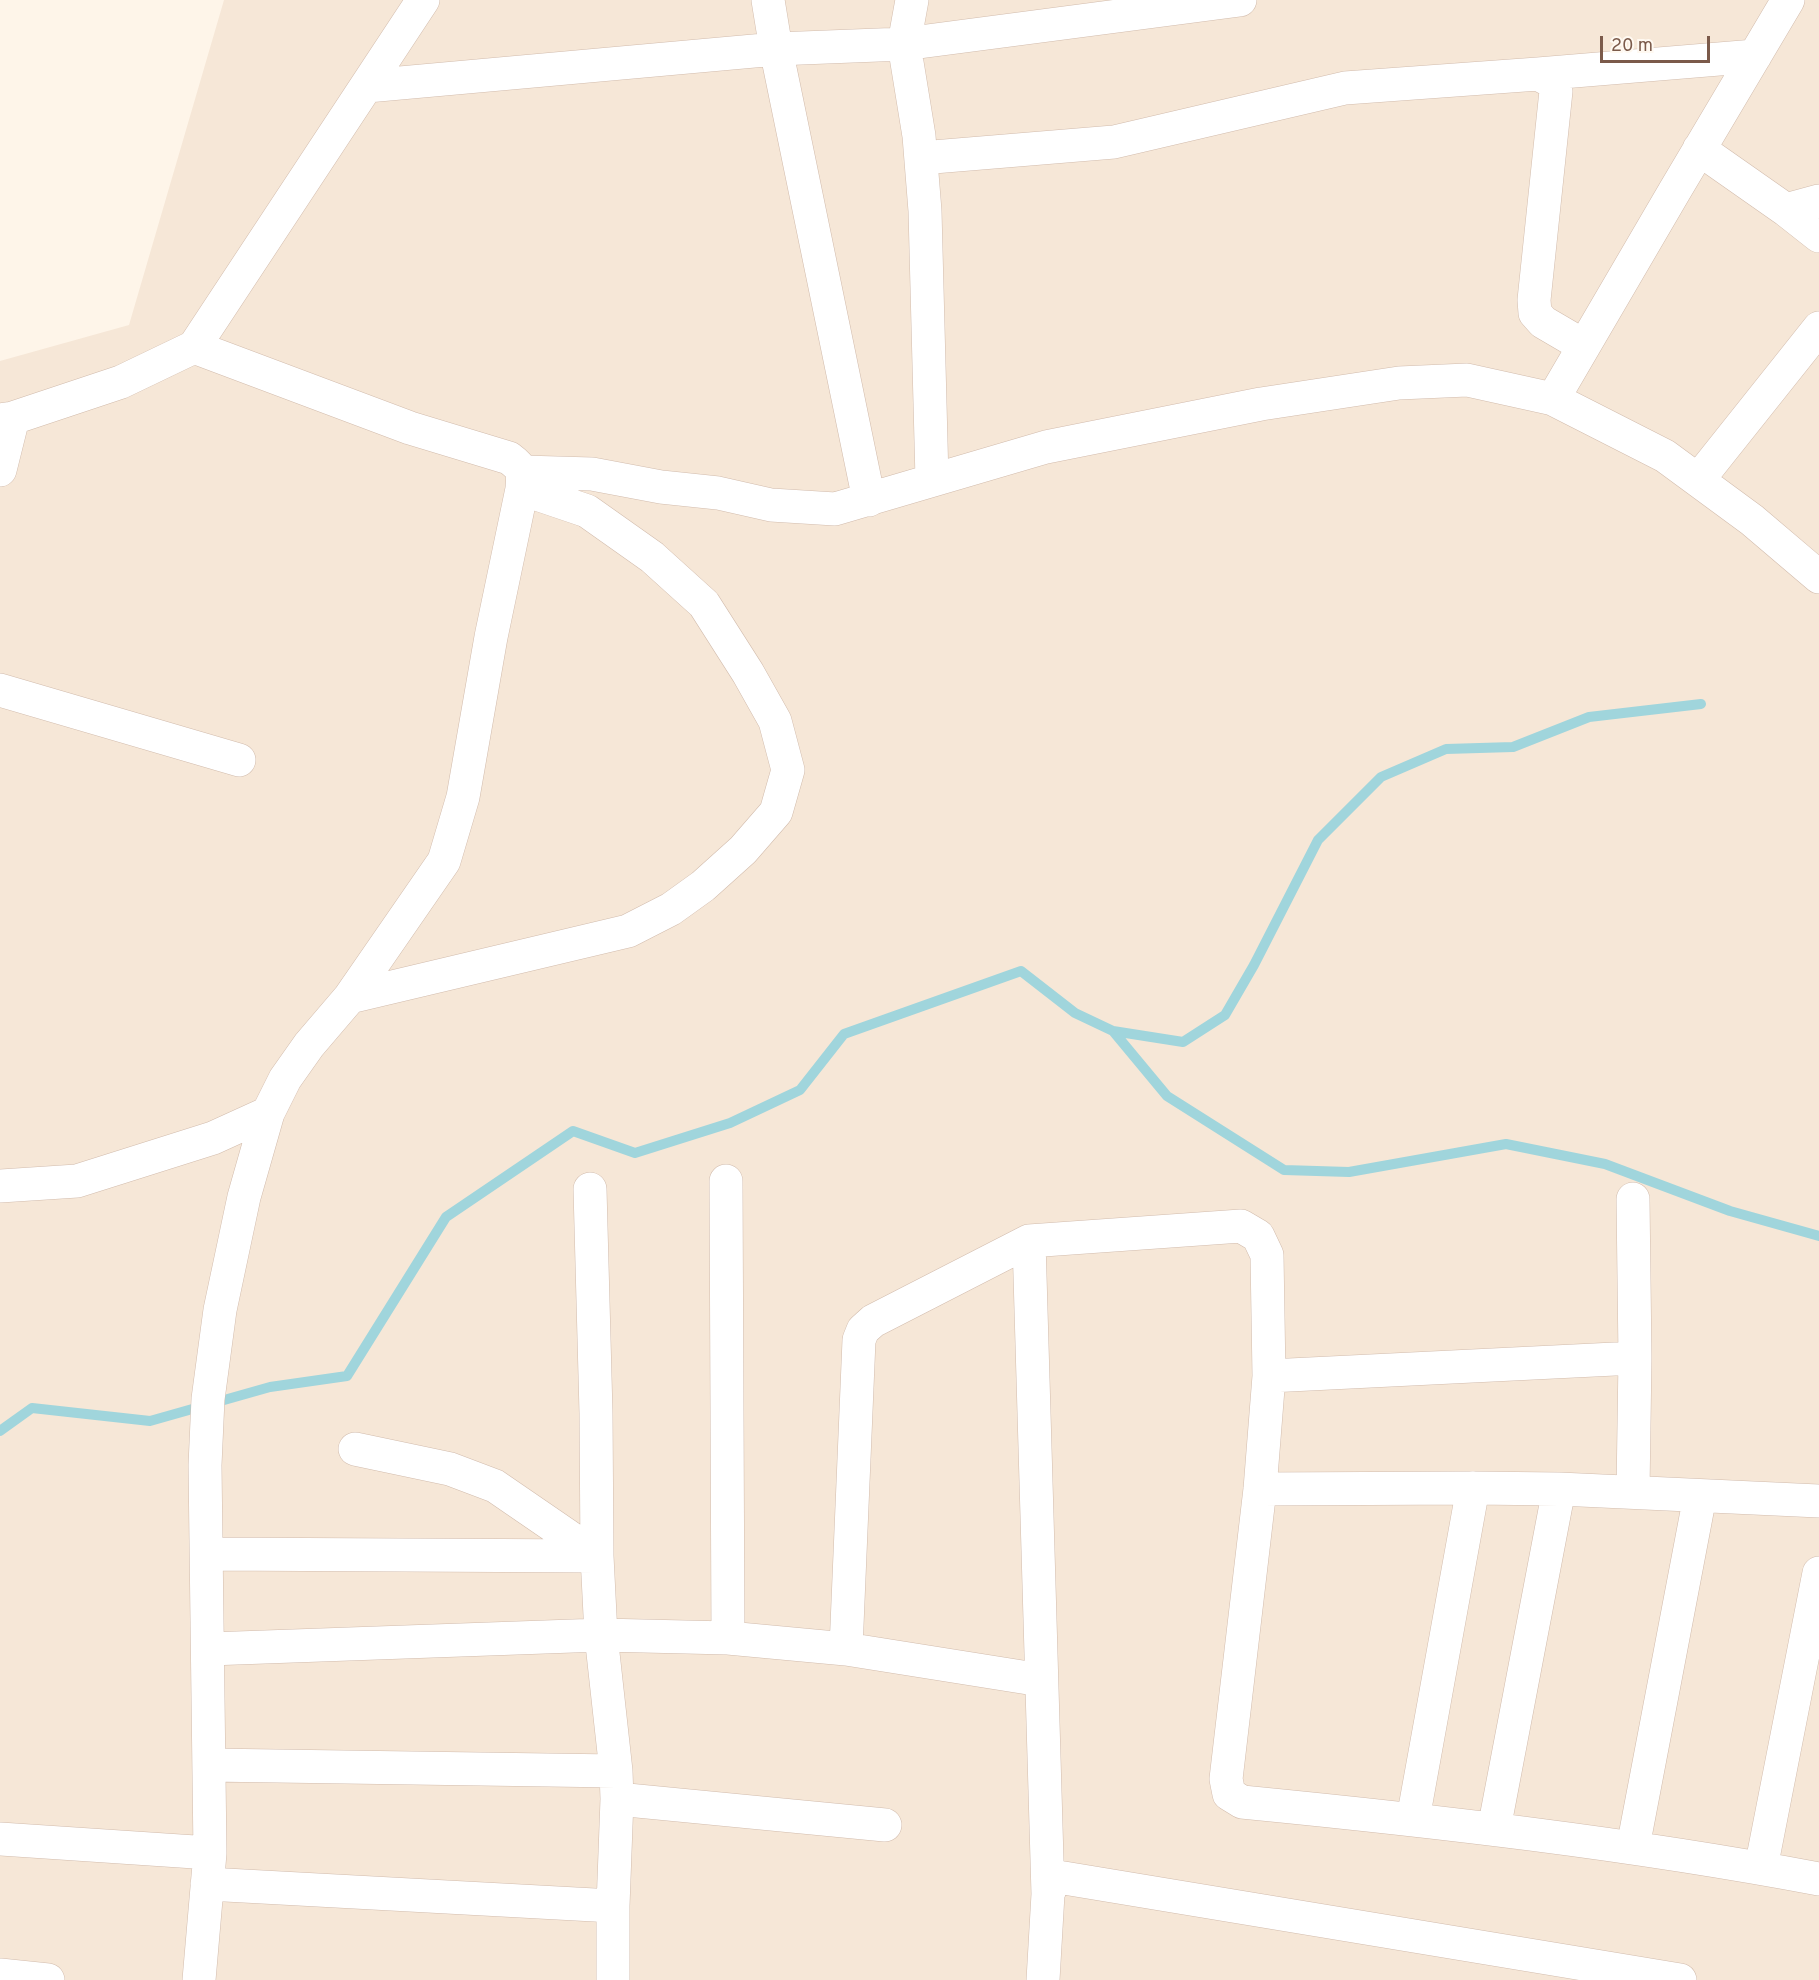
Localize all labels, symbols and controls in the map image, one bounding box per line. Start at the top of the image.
scale bar [1603,24,1712,62]
text: 20 m [1611,35,1653,58]

